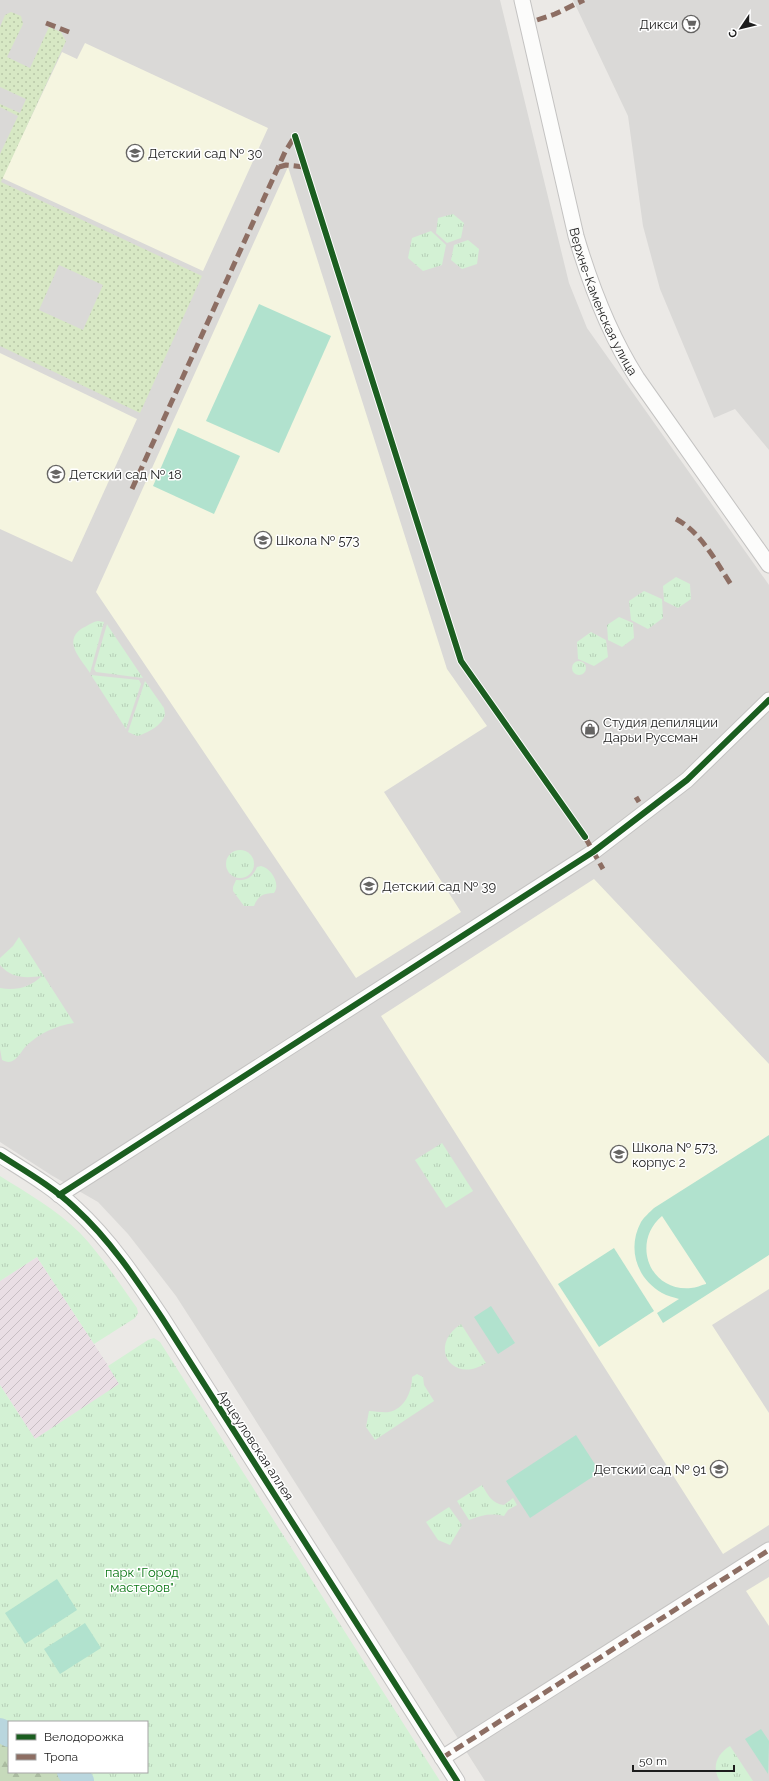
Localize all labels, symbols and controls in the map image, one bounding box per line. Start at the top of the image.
north arrow [721,8,761,48]
supermarket icon: Дикси [681,14,701,34]
place label: Дикси [639,17,678,32]
text: С [725,26,741,40]
school or university icon: Детский сад № 30 [125,143,145,163]
place label: Детский сад № 30 [148,146,262,161]
street label: Верхне-Каменская улица [566,226,640,378]
school or university icon: Детский сад № 18 [46,464,66,484]
place label: Детский сад № 18 [69,467,182,482]
school or university icon: Школа № 573 [253,530,273,550]
place label: Школа № 573 [276,533,359,548]
place label: Студия депиляции Дарьи Руссман [603,715,718,745]
shop icon: Студия депиляции Дарьи Руссман [580,719,600,739]
school or university icon: Детский сад № 39 [359,876,379,896]
place label: Детский сад № 39 [382,879,496,894]
place label: Школа № 573, корпус 2 [632,1140,718,1170]
school or university icon: Школа № 573, корпус 2 [609,1144,629,1164]
street label: Арцеуловская аллея [214,1387,297,1503]
school or university icon: Детский сад № 91 [709,1459,729,1479]
place label: Детский сад № 91 [593,1462,706,1477]
park label: парк "Город мастеров" [105,1565,179,1595]
legend [8,1721,148,1773]
text: Велодорожка [44,1730,124,1744]
scale bar [633,1747,734,1773]
text: Тропа [44,1750,78,1764]
text: 50 m [639,1754,667,1768]

